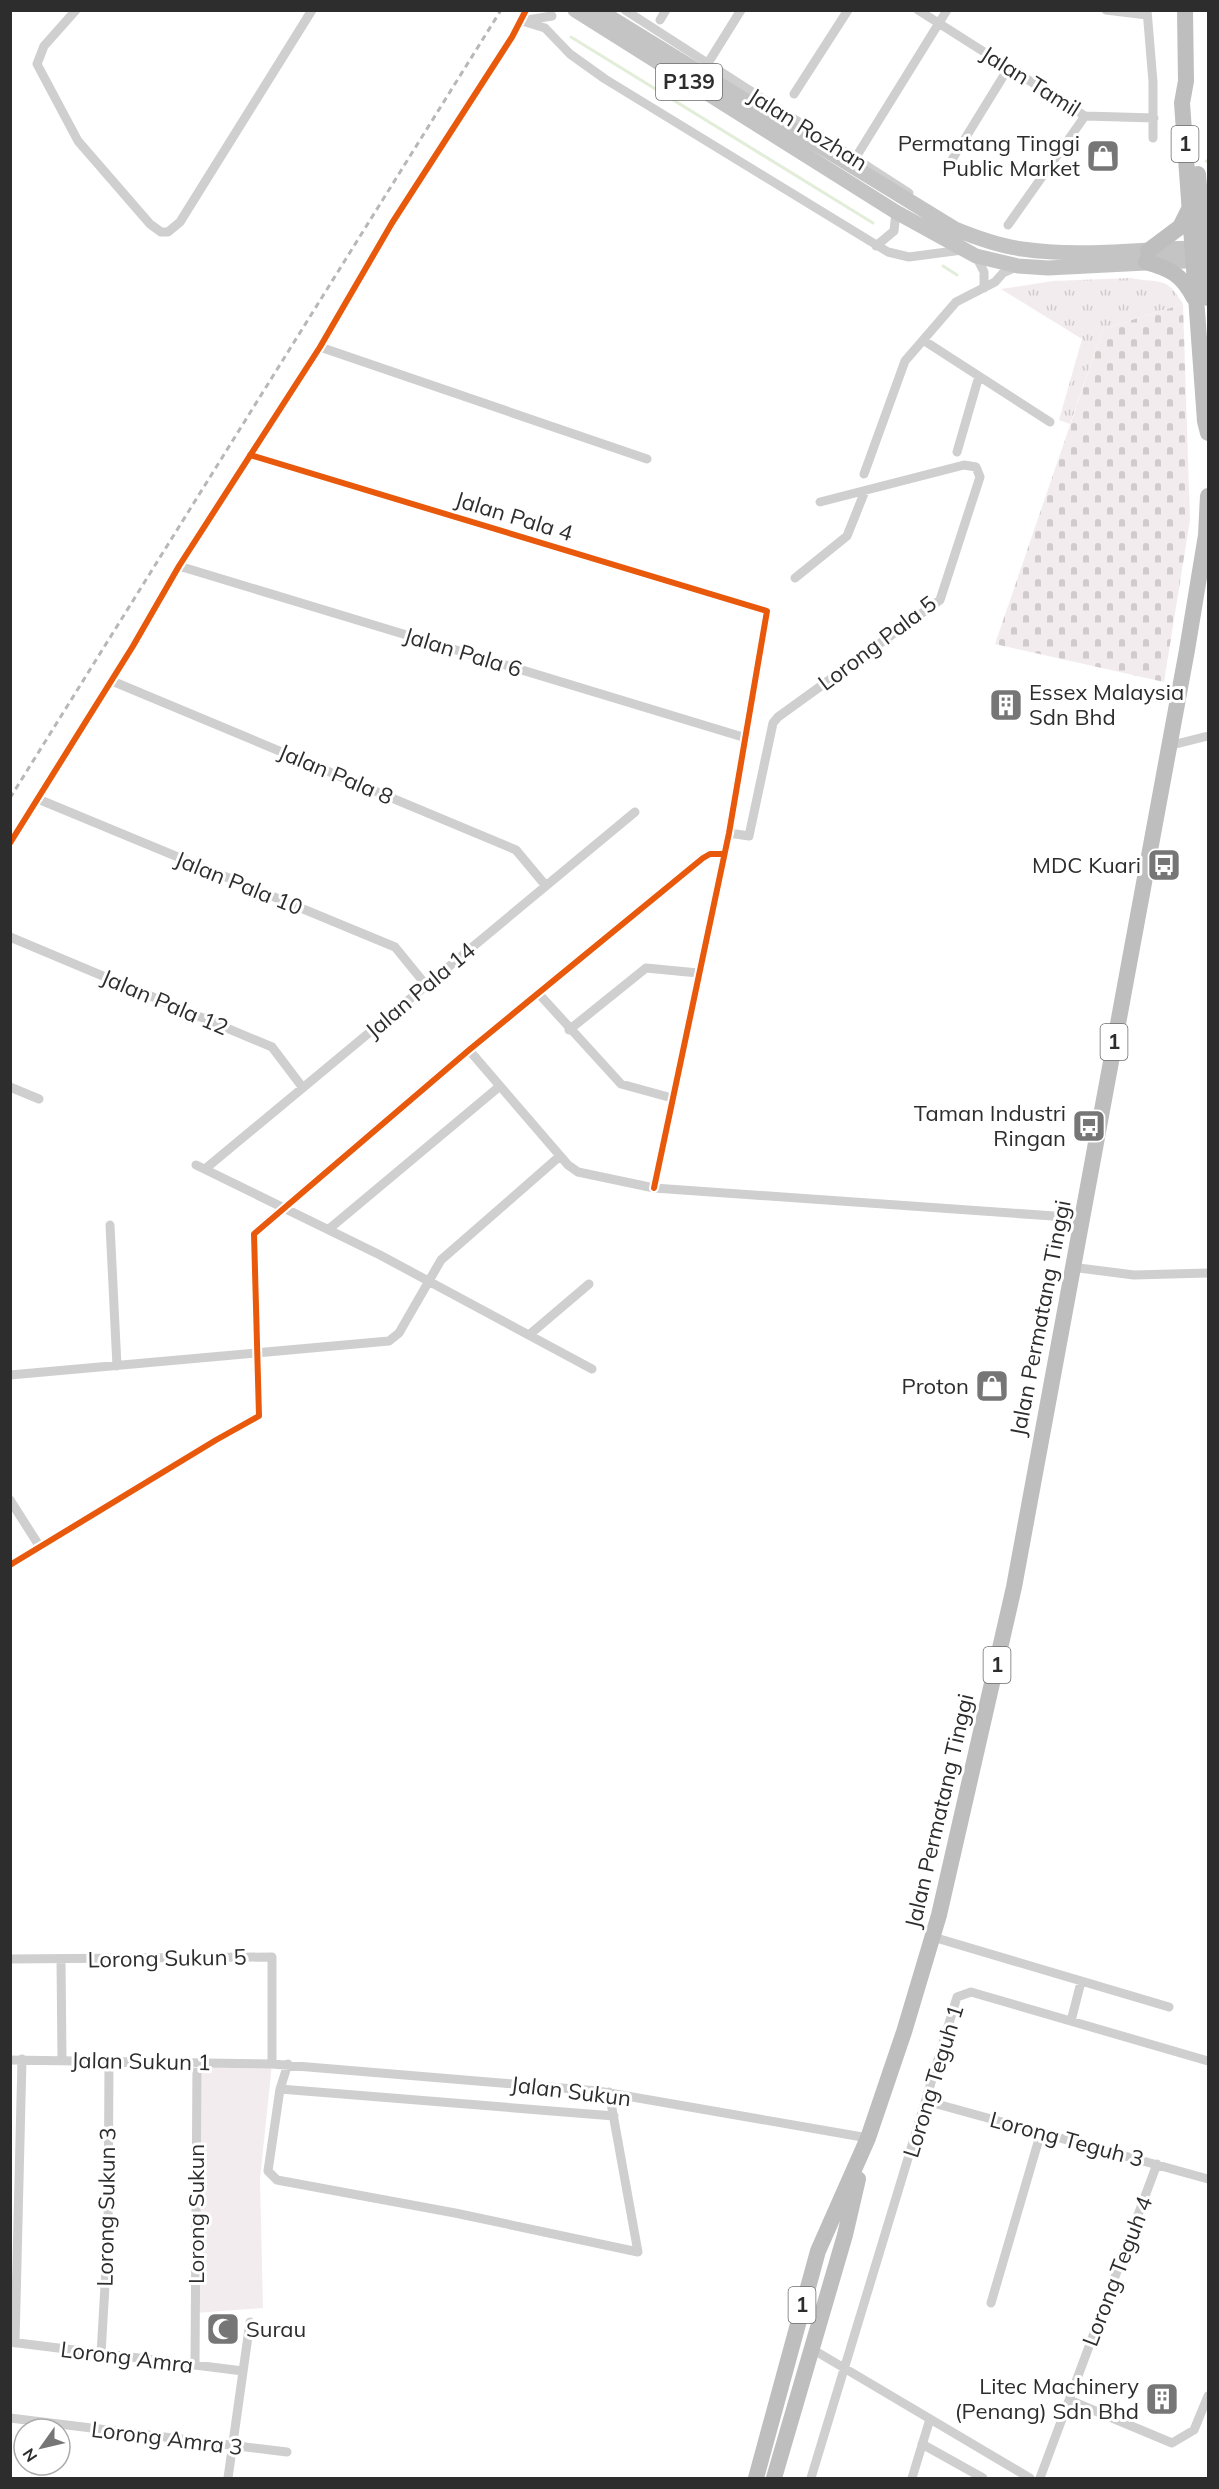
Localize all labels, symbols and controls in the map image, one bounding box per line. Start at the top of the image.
street label: Jalan Tamil [976,39,1086,123]
road number: P139 [656,64,722,100]
street label: Jalan Rozhan [743,81,873,177]
road number: 1 [1172,126,1198,162]
place label: Permatang Tinggi Public Market [898,129,1080,182]
shop icon: Permatang Tinggi Public Market [1085,138,1121,174]
street label: Jalan Pala 4 [452,485,576,547]
street label: Lorong Pala 5 [812,589,942,697]
street label: Jalan Pala 6 [401,621,525,683]
place label: Essex Malaysia Sdn Bhd [1029,678,1184,731]
building icon: Essex Malaysia Sdn Bhd [988,687,1024,723]
street label: Jalan Pala 8 [274,737,398,811]
street label: Jalan Pala 10 [171,845,307,921]
bus stop icon: MDC Kuari [1146,847,1182,883]
place label: MDC Kuari [1032,851,1141,879]
street label: Jalan Pala 14 [359,936,481,1044]
street label: Jalan Pala 12 [97,963,233,1041]
road number: 1 [1100,1024,1128,1060]
place label: Taman Industri Ringan [914,1099,1066,1152]
bus stop icon: Taman Industri Ringan [1071,1108,1107,1144]
street label: Jalan Permatang Tinggi [1003,1198,1077,1438]
shop icon: Proton [974,1368,1010,1404]
place label: Proton [902,1372,969,1400]
road number: 1 [984,1647,1010,1683]
street label: Jalan Permatang Tinggi [898,1691,980,1931]
street label: Lorong Sukun 5 [87,1943,247,1973]
street label: Lorong Teguh 1 [896,2001,970,2161]
street label: Jalan Sukun 1 [71,2046,211,2076]
street label: Jalan Sukun [509,2070,633,2112]
street label: Lorong Teguh 3 [987,2105,1147,2173]
street label: Lorong Sukun 3 [91,2127,121,2287]
street label: Lorong Sukun [182,2144,210,2284]
street label: Lorong Teguh 4 [1076,2192,1158,2350]
road number: 1 [788,2287,816,2323]
mosque icon: Surau [205,2311,241,2347]
place label: Surau [246,2315,306,2343]
street label: Lorong Amra [59,2335,195,2379]
place label: Litec Machinery (Penang) Sdn Bhd [955,2372,1139,2425]
building icon: Litec Machinery (Penang) Sdn Bhd [1144,2381,1180,2417]
street label: Lorong Amra 3 [90,2415,244,2461]
north arrow [12,2417,72,2477]
text: N [18,2445,41,2466]

